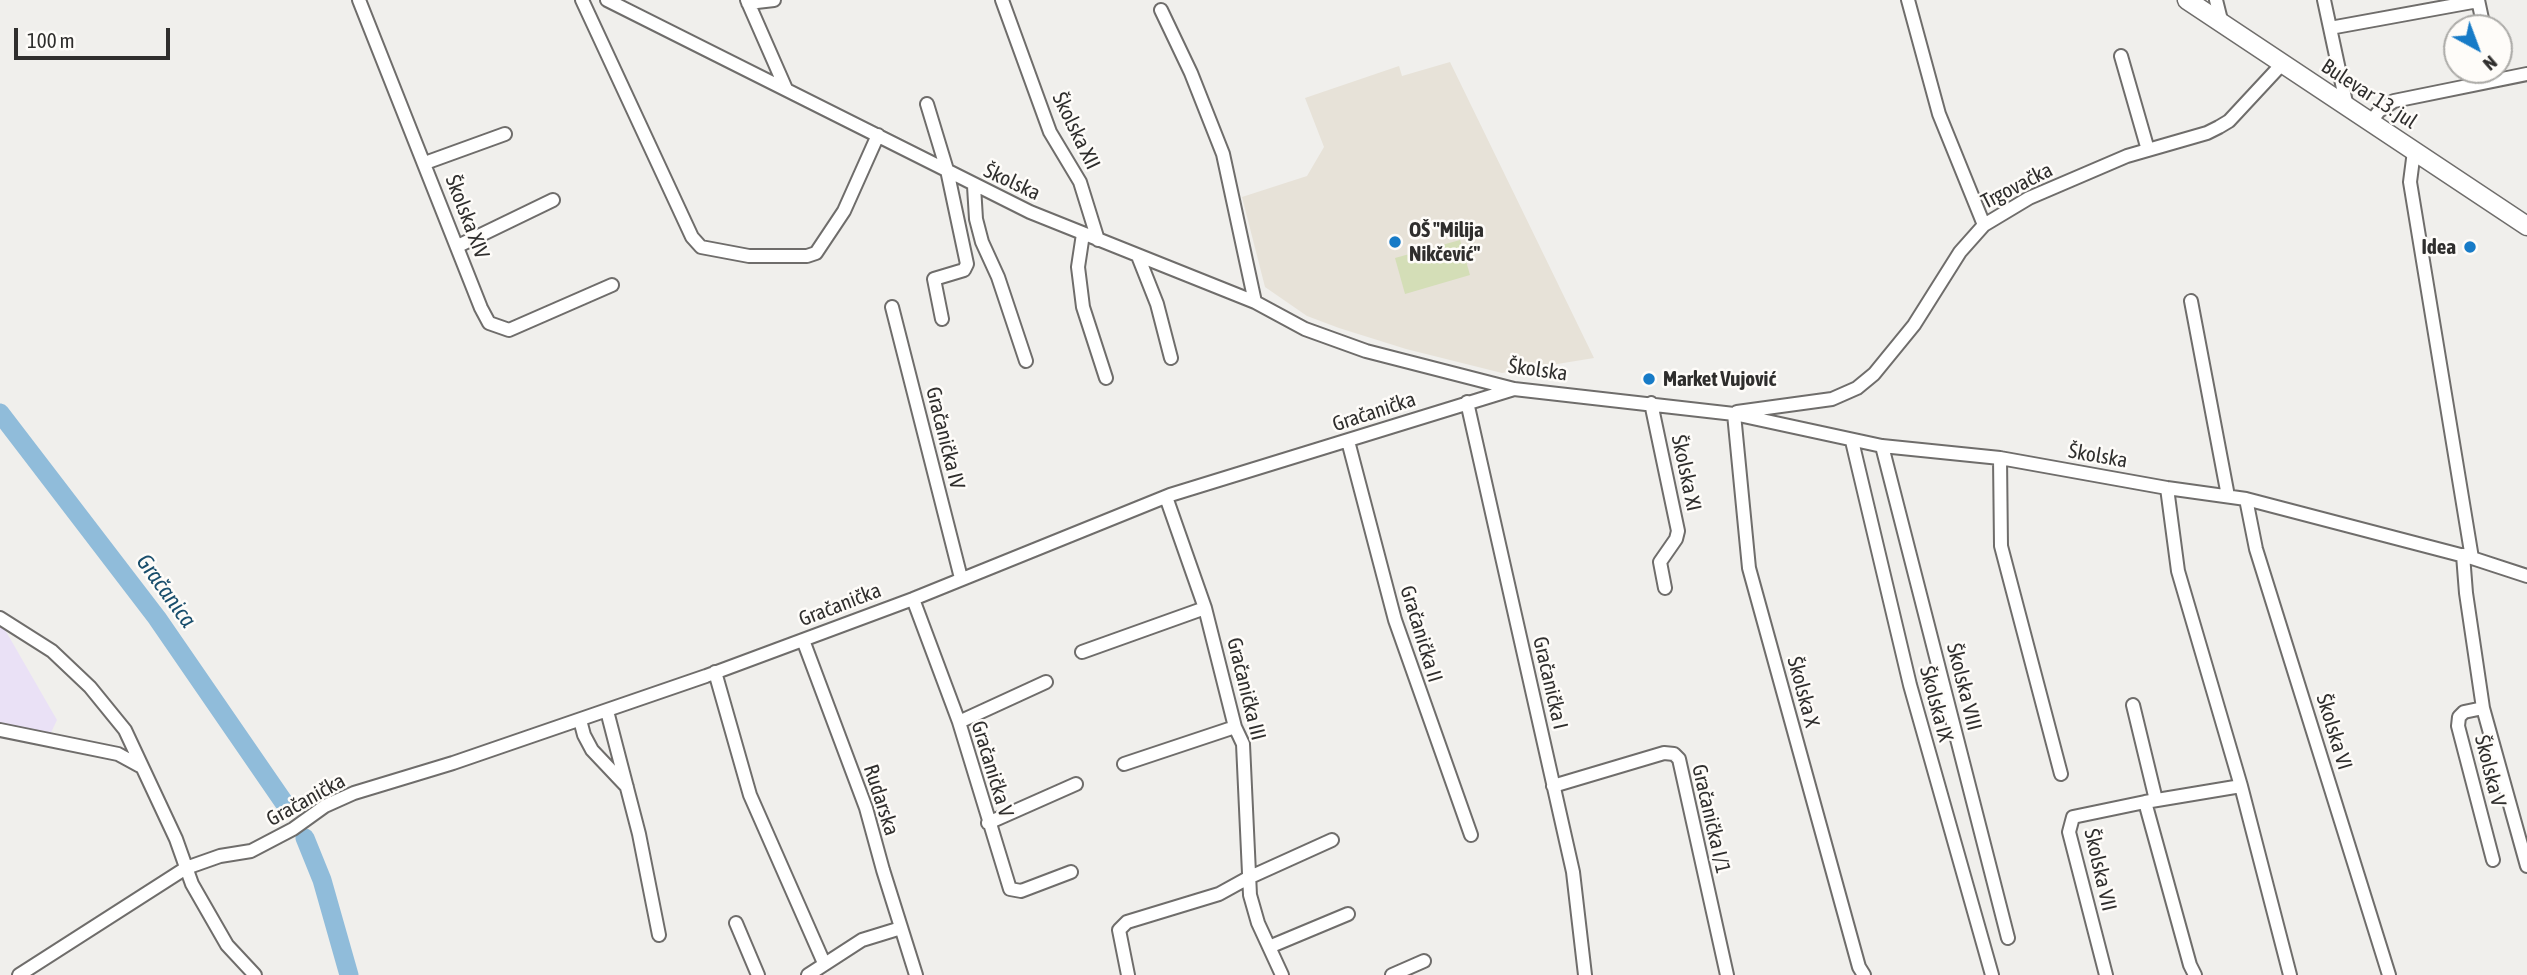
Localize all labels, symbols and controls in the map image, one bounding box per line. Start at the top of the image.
scale bar [18,14,173,58]
north arrow [2443,14,2513,84]
text: 100 m [27,28,75,52]
text: N [2479,51,2502,75]
street label: Bulevar 13. jul [2316,54,2422,134]
street label: Školska XII [1047,88,1105,174]
street label: Trgovačka [1977,157,2057,215]
street label: Školska [980,158,1044,206]
street label: Školska XIV [440,172,494,262]
place label: OŠ "Milija Nikčević" [1409,217,1484,267]
marker: OŠ "Milija Nikčević" [1387,234,1403,250]
place label: Idea [2421,234,2456,260]
marker: Idea [2462,239,2478,255]
street label: Školska [1507,353,1569,387]
place label: Market Vujović [1663,366,1776,392]
marker: Market Vujović [1641,371,1657,387]
street label: Gračanička IV [920,384,970,492]
street label: Gračanička [1329,387,1419,437]
street label: Školska XI [1666,433,1706,513]
street label: Školska [2067,438,2129,474]
water label: Gračanica [130,549,202,633]
street label: Gračanička [795,578,885,632]
street label: Gračanička II [1394,583,1448,685]
street label: Gračanička I [1527,634,1573,732]
street label: Gračanička III [1221,635,1271,743]
street label: Školska VIII [1941,641,1987,733]
street label: Školska X [1782,654,1824,730]
street label: Školska IX [1914,663,1958,745]
street label: Školska VI [2311,691,2357,773]
street label: Gračanička V [965,718,1019,820]
street label: Školska V [2469,733,2511,809]
street label: Rudarska [858,761,904,839]
street label: Gračanička I/1 [1686,762,1736,876]
street label: Gračanička [262,768,350,832]
street label: Školska VII [2078,827,2122,913]

